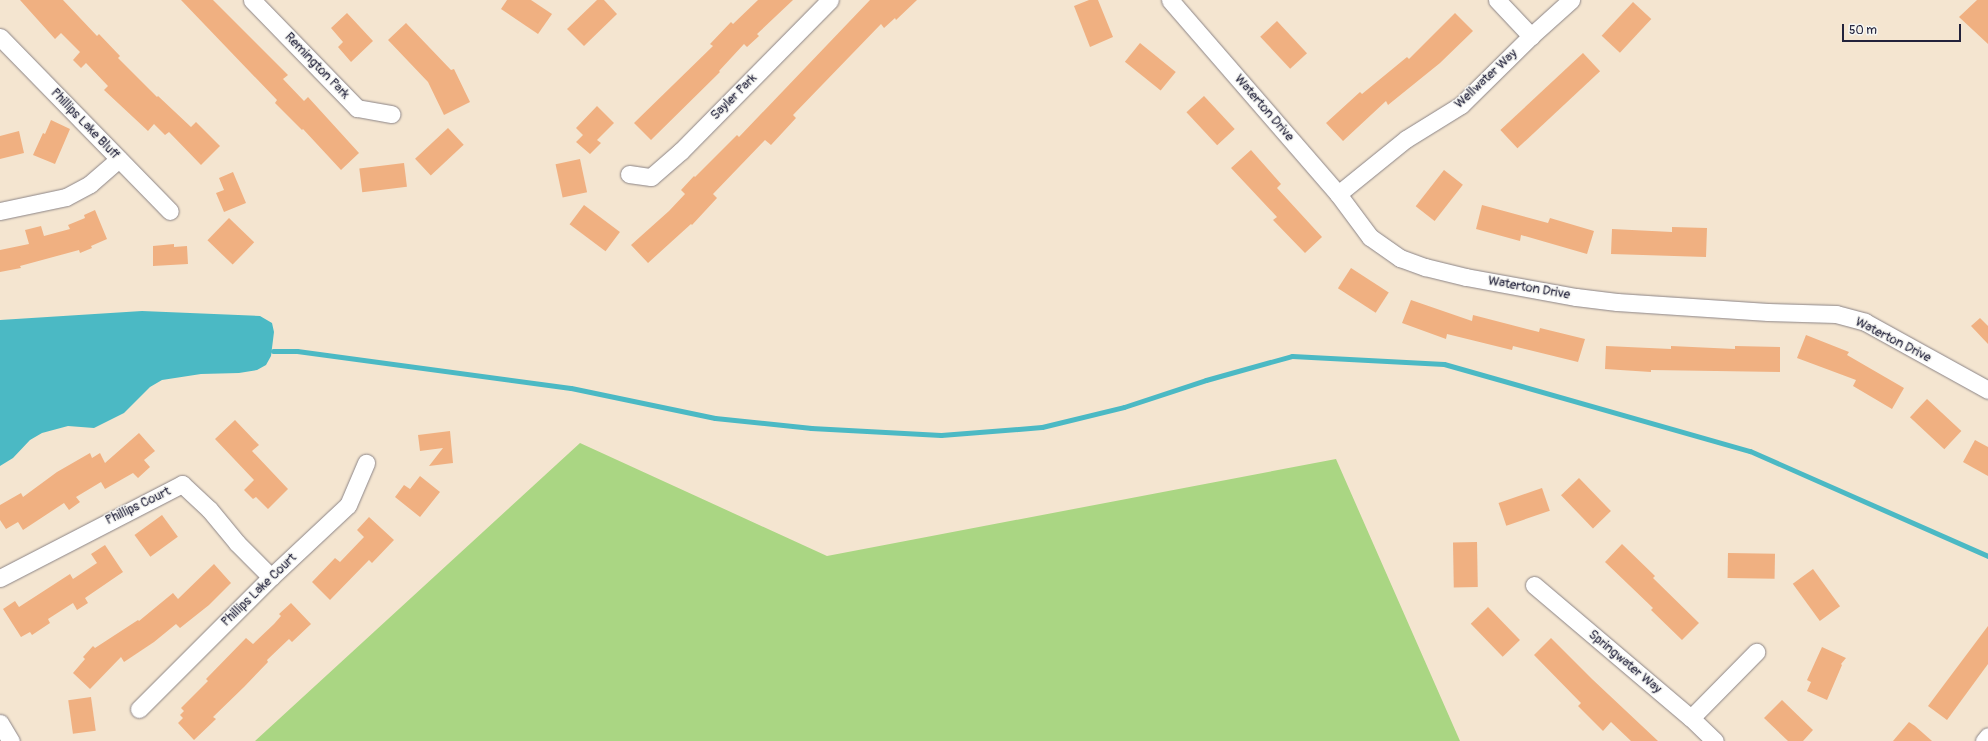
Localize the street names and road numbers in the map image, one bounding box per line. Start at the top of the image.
street label: Remington Park [281,29,353,103]
street label: Wellwater Way [1451,46,1521,112]
street label: Sayler Park [708,71,760,123]
street label: Waterton Drive [1231,72,1297,144]
street label: Phillips Lake Bluff [47,85,123,163]
street label: Waterton Drive [1487,273,1571,303]
street label: Waterton Drive [1852,314,1934,366]
street label: Phillips Court [103,484,173,528]
street label: Phillips Lake Court [218,550,300,630]
street label: Springwater Way [1585,627,1665,697]

